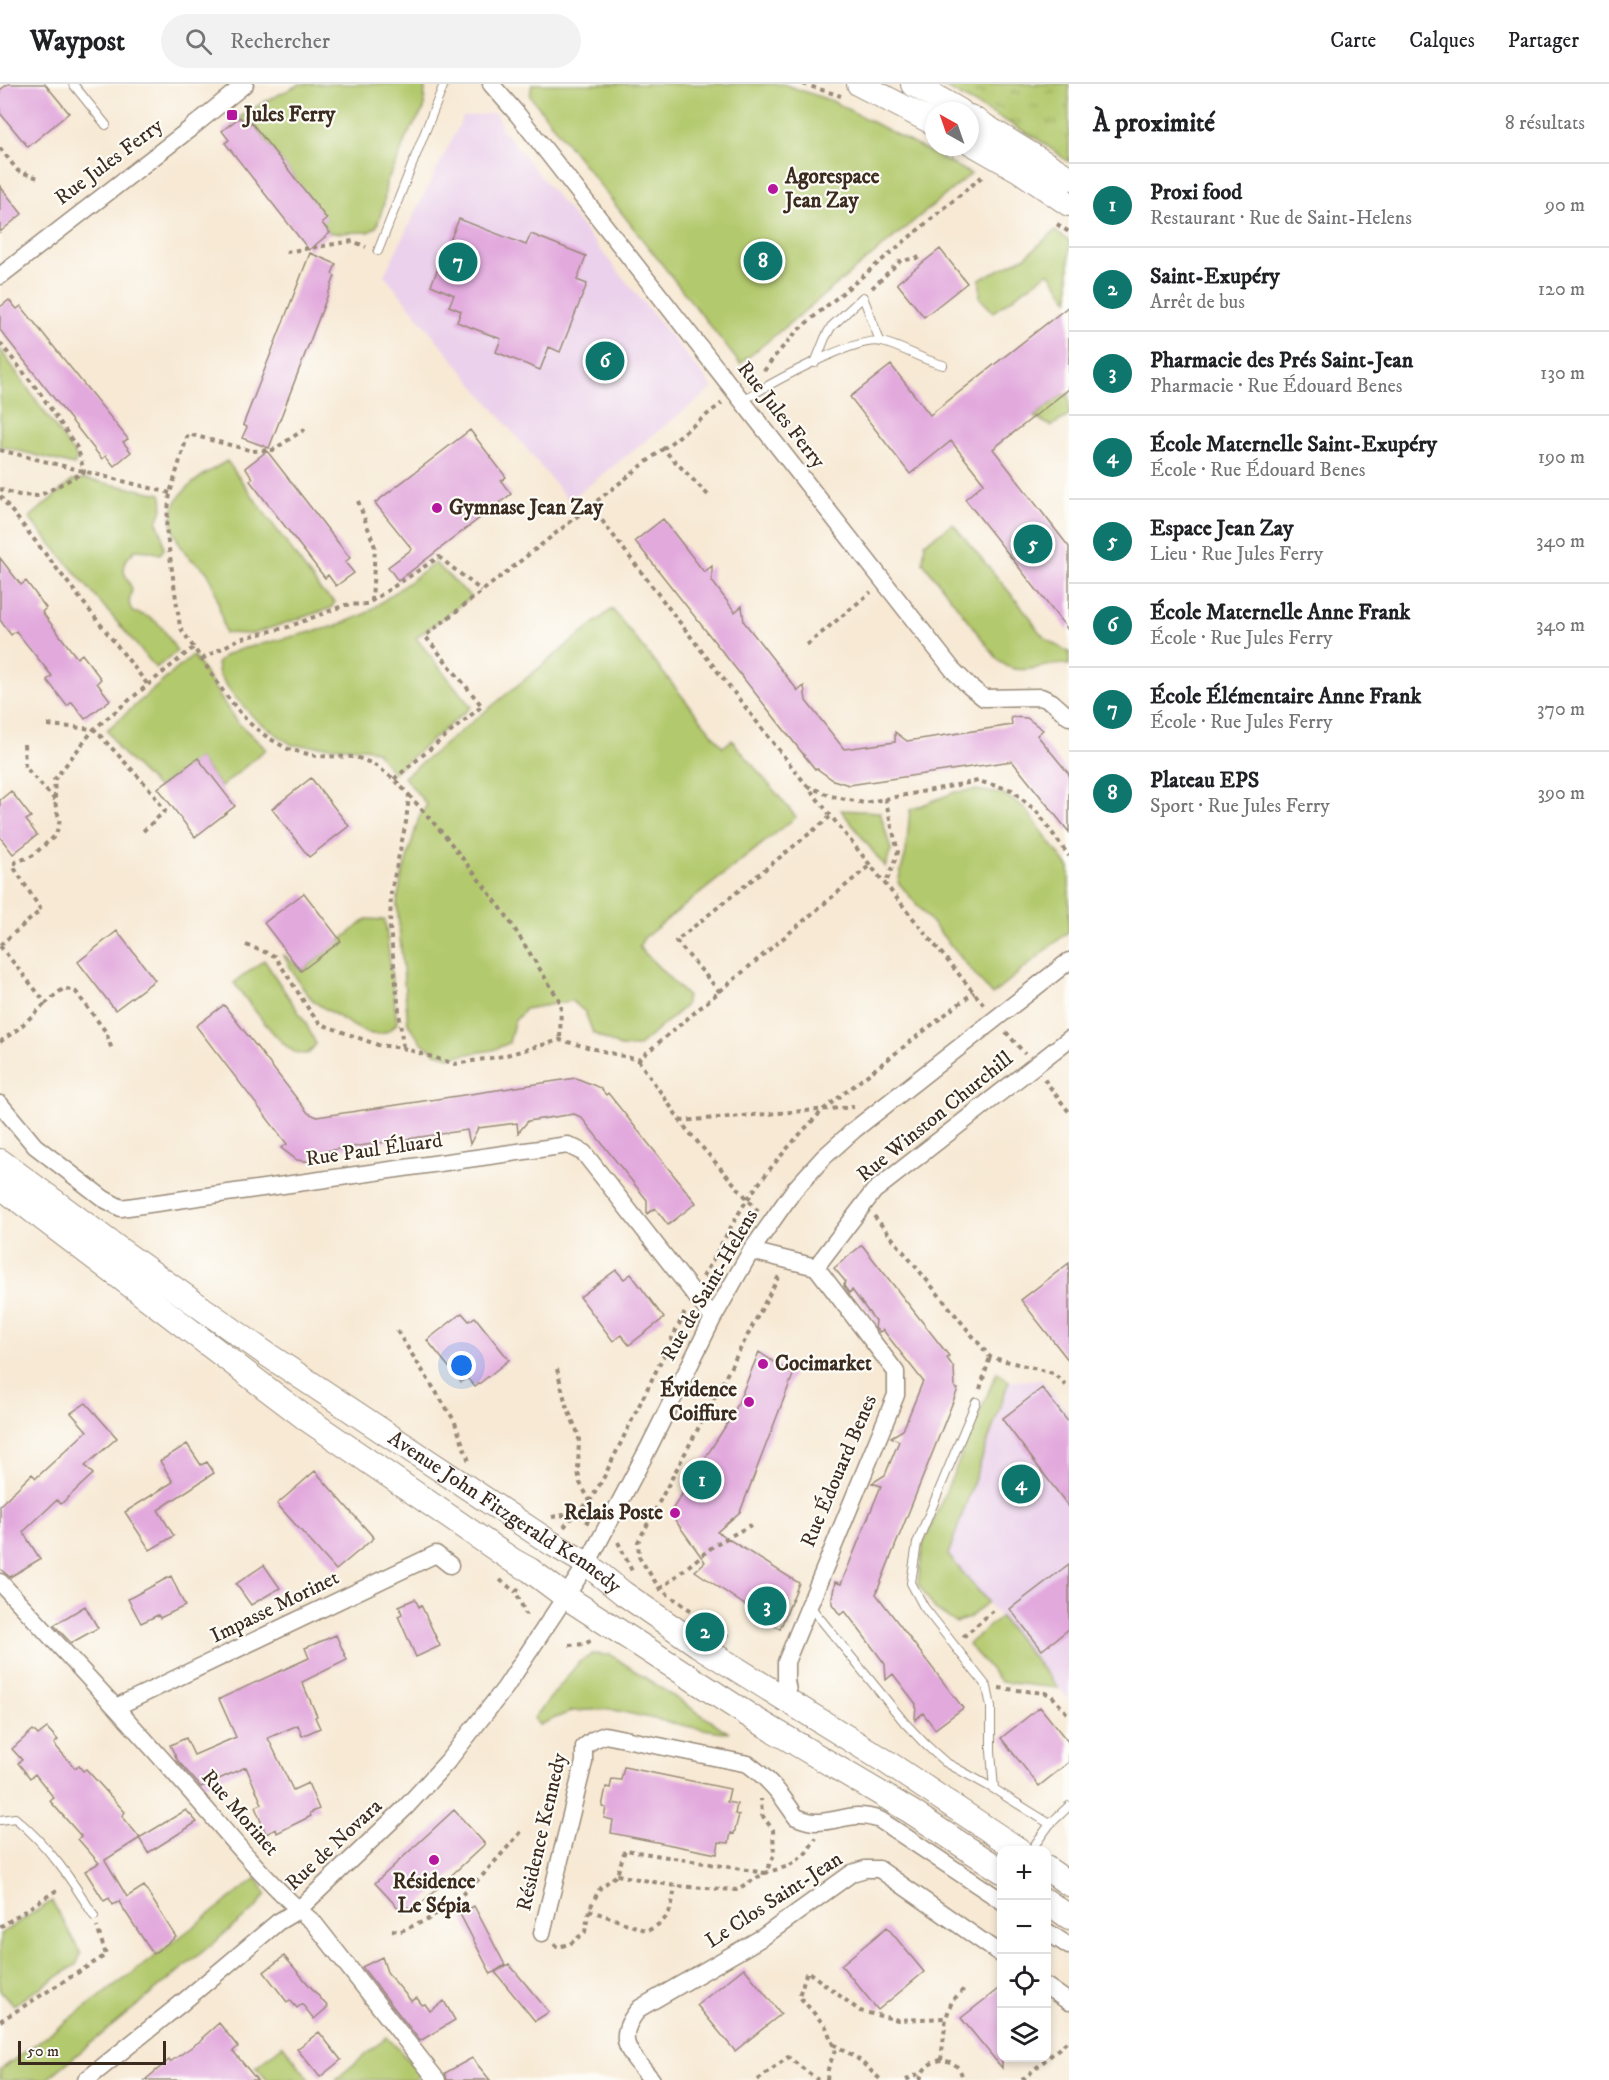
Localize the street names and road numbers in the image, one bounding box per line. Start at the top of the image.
street label: Rue Jules Ferry [50,112,169,211]
street label: Rue Jules Ferry [731,356,831,474]
street label: Rue Winston Churchill [852,1046,1019,1188]
street label: Rue Paul Éluard [304,1126,445,1172]
street label: Rue de Saint-Helens [656,1204,764,1366]
street label: Rue Édouard Benes [794,1390,883,1551]
street label: Avenue John Fitzgerald Kennedy [383,1425,627,1600]
street label: Impasse Morinet [207,1565,344,1649]
street label: Résidence Kennedy [511,1749,573,1914]
street label: Rue Morinet [195,1765,285,1862]
street label: Rue de Novara [280,1794,388,1896]
street label: Le Clos Saint-Jean [701,1846,847,1954]

